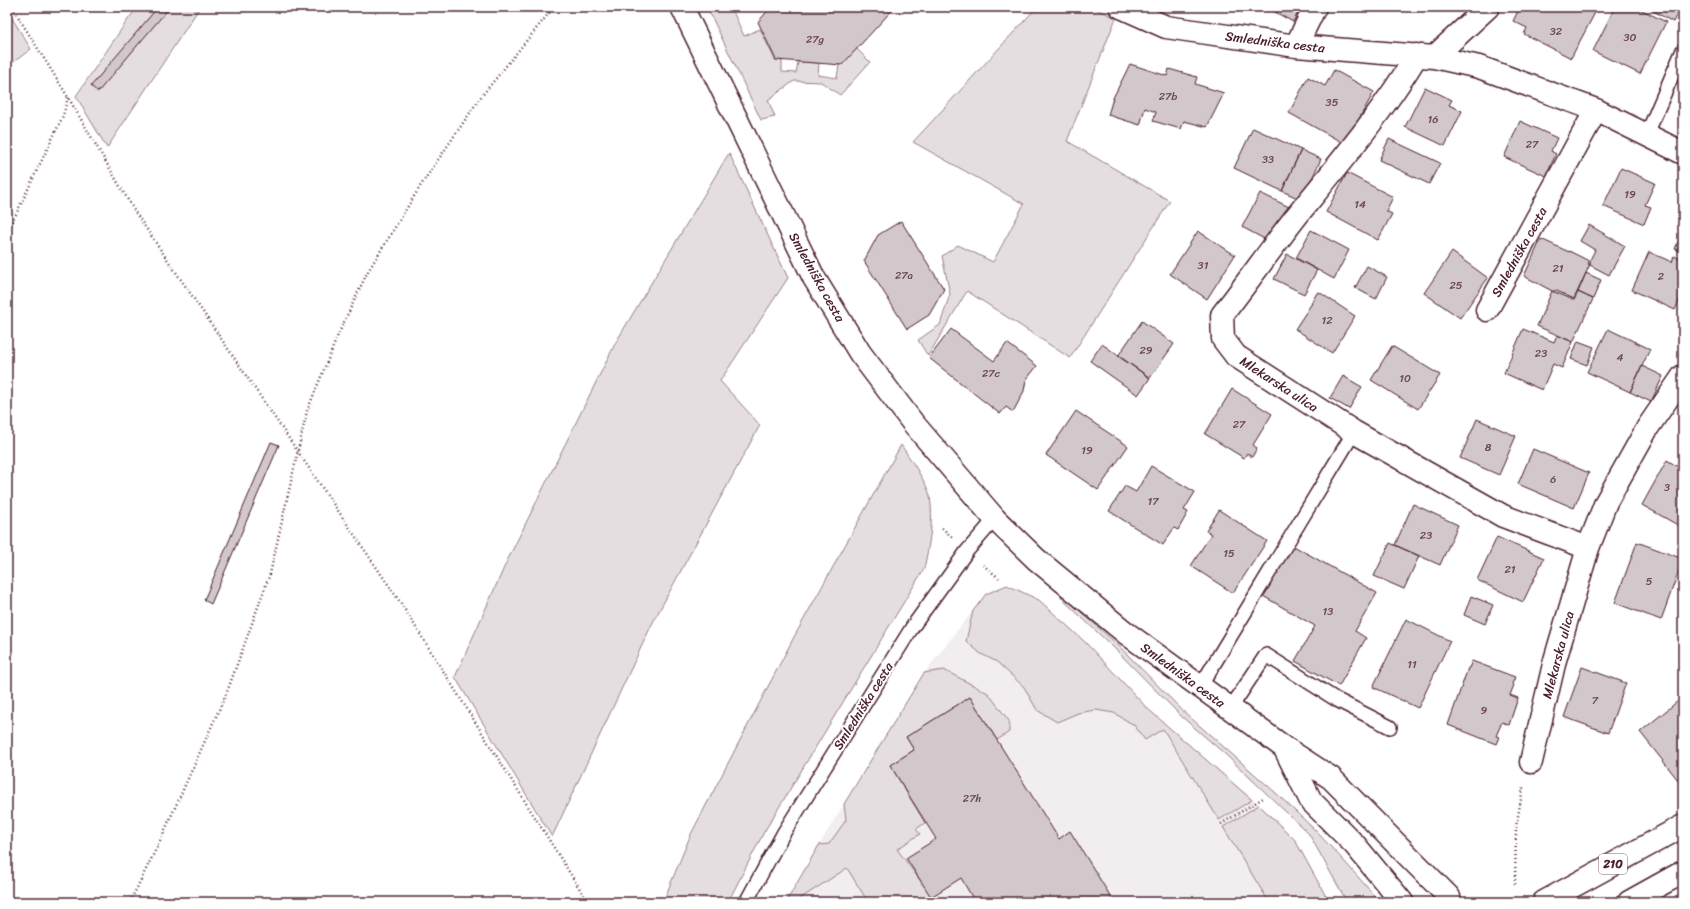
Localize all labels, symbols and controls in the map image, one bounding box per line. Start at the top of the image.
house number: 32 [1550,22,1563,41]
street label: Smledniška cesta [1224,24,1327,60]
house number: 30 [1624,28,1637,47]
house number: 27g [806,30,825,49]
house number: 27b [1159,87,1177,106]
house number: 35 [1326,93,1339,112]
house number: 16 [1428,110,1438,129]
house number: 27 [1526,135,1539,154]
house number: 33 [1262,150,1274,169]
house number: 19 [1624,185,1636,204]
house number: 14 [1354,195,1366,214]
street label: Smledniška cesta [1485,202,1554,301]
street label: Smledniška cesta [783,228,852,327]
house number: 31 [1198,256,1209,275]
house number: 21 [1552,259,1564,278]
house number: 27a [895,266,914,285]
house number: 2 [1658,267,1665,286]
house number: 25 [1449,276,1463,295]
house number: 12 [1321,311,1333,330]
house number: 29 [1139,341,1153,360]
house number: 23 [1535,344,1547,363]
house number: 4 [1617,348,1624,367]
street label: Mlekarska ulica [1235,350,1323,418]
house number: 27c [982,364,1001,383]
house number: 10 [1399,369,1411,388]
house number: 27 [1233,415,1246,434]
house number: 8 [1485,438,1492,457]
house number: 19 [1081,441,1093,460]
house number: 6 [1550,470,1556,489]
house number: 3 [1664,478,1670,497]
house number: 17 [1148,492,1159,511]
house number: 23 [1420,526,1432,545]
house number: 15 [1223,544,1235,563]
house number: 21 [1504,560,1516,579]
house number: 5 [1646,572,1653,591]
house number: 13 [1323,602,1333,621]
street label: Mlekarska ulica [1535,608,1581,701]
street label: Smledniška cesta [1136,636,1231,714]
house number: 11 [1407,655,1417,674]
street label: Smledniška cesta [827,657,900,755]
house number: 7 [1592,691,1599,710]
house number: 9 [1481,701,1488,720]
house number: 27h [963,789,981,808]
road number: 210 [1599,854,1627,874]

